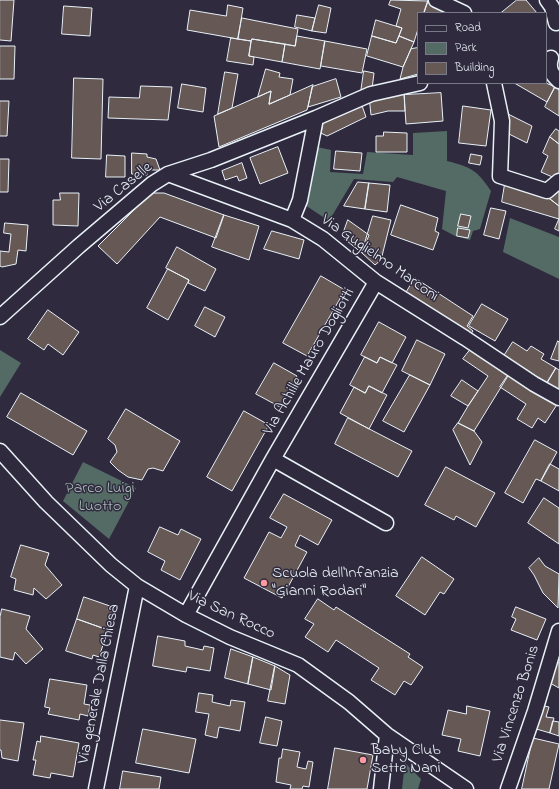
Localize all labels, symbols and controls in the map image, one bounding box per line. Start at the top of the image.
legend [417,12,547,84]
text: Road [455,19,481,37]
text: Park [455,39,477,57]
text: Building [455,59,494,77]
street label: Via Caselle [91,159,157,217]
street label: Via Guglielmo Marconi [316,211,442,307]
street label: Via Achille Mauro Dogliotti [260,285,360,439]
park label: Parco Luigi Luotto [65,479,135,517]
place label: Scuola dell'Infanzia "Gianni Rodari" [272,564,399,602]
marker: Scuola dell'Infanzia "Gianni Rodari" [259,578,269,588]
street label: Via San Rocco [184,587,278,645]
street label: Via generale Dalla Chiesa [75,602,125,766]
street label: Via Vincenzo Bonis [489,643,545,765]
place label: Baby Club Sette Nani [371,741,441,779]
marker: Baby Club Sette Nani [358,755,368,765]

